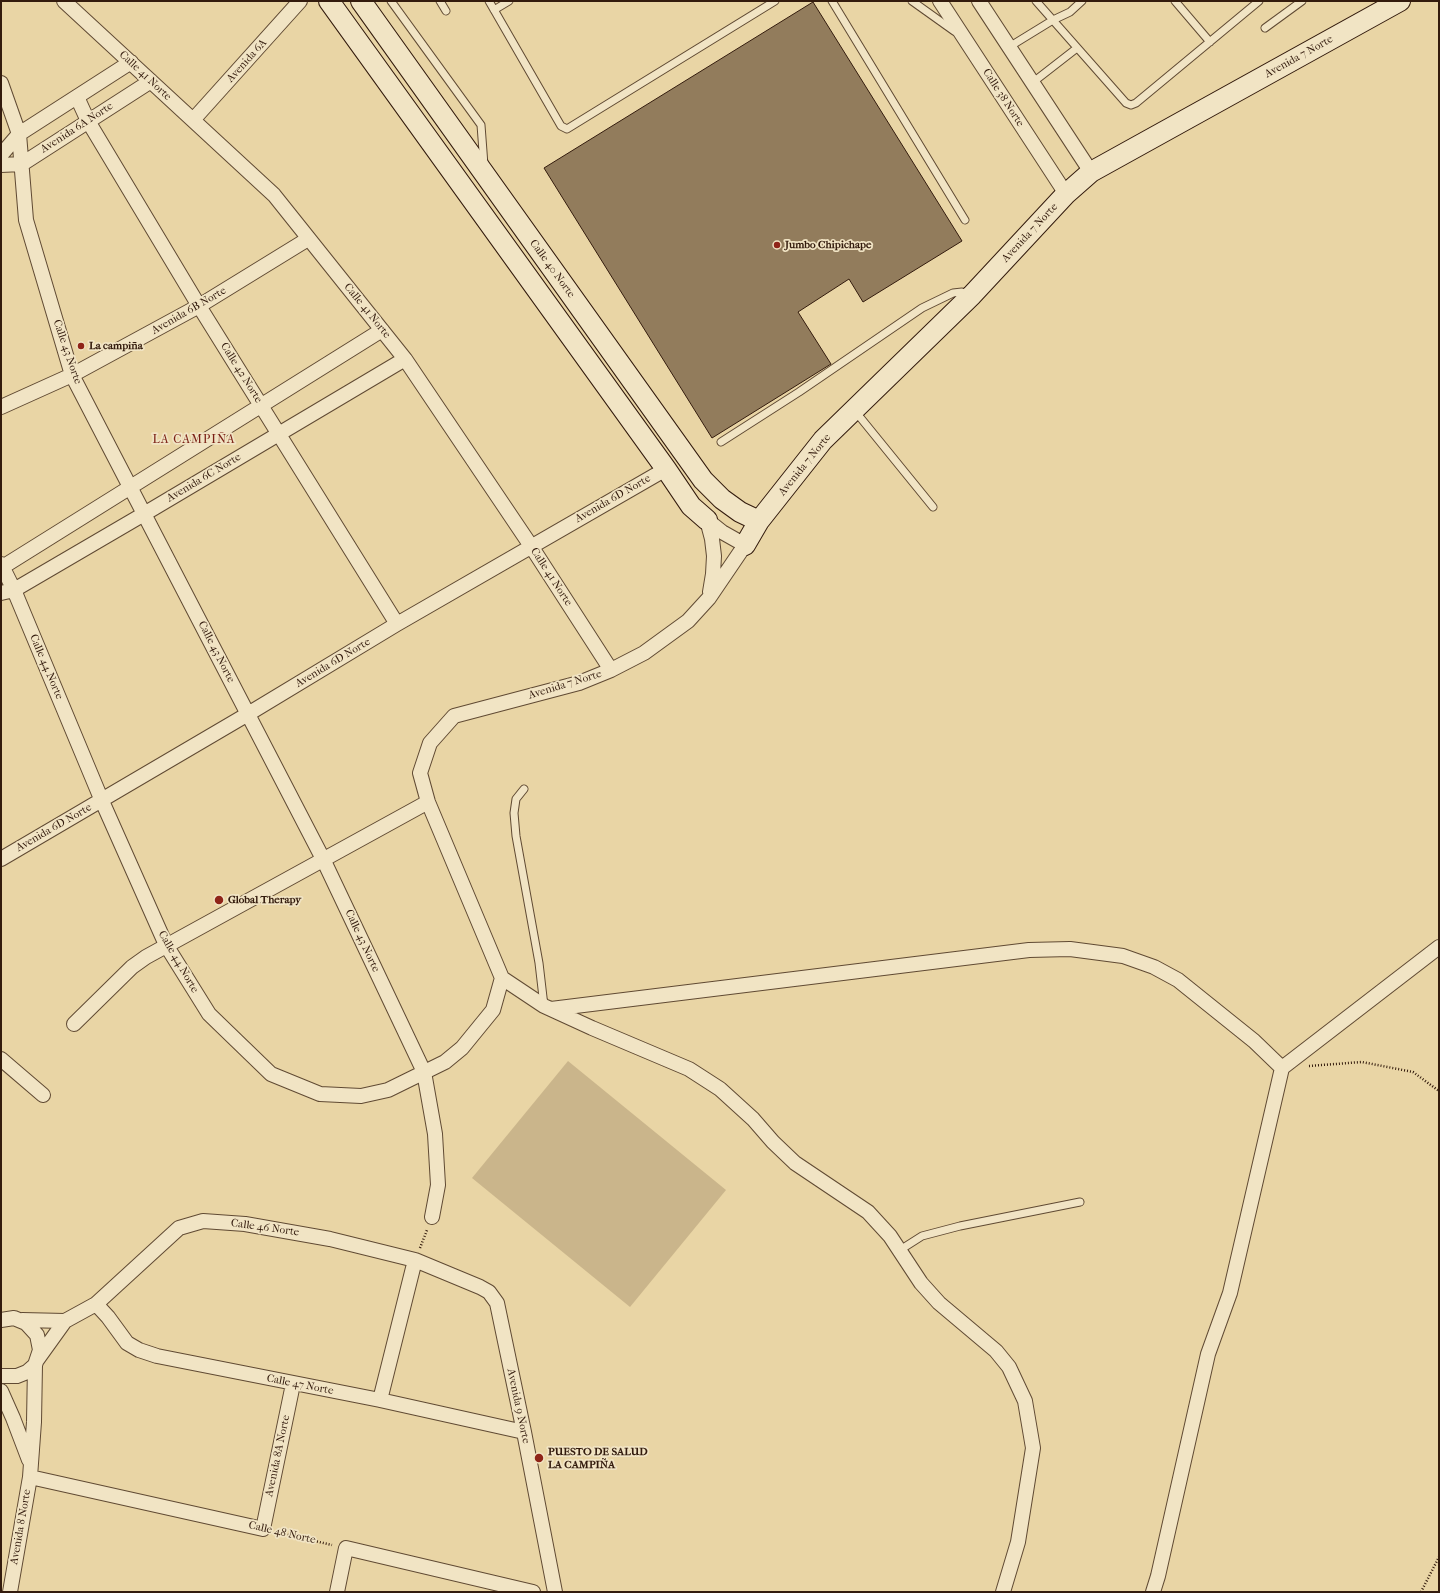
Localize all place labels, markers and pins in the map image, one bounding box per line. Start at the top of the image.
place label: Jumbo Chipichape [785,238,871,252]
marker: Jumbo Chipichape [772,240,782,250]
place label: La campiña [89,339,143,353]
marker: La campiña [76,341,86,351]
place label: Global Therapy [228,893,301,907]
marker: Global Therapy [213,894,225,906]
place label: PUESTO DE SALUD LA CAMPIÑA [548,1445,648,1471]
marker: PUESTO DE SALUD LA CAMPIÑA [533,1452,545,1464]

